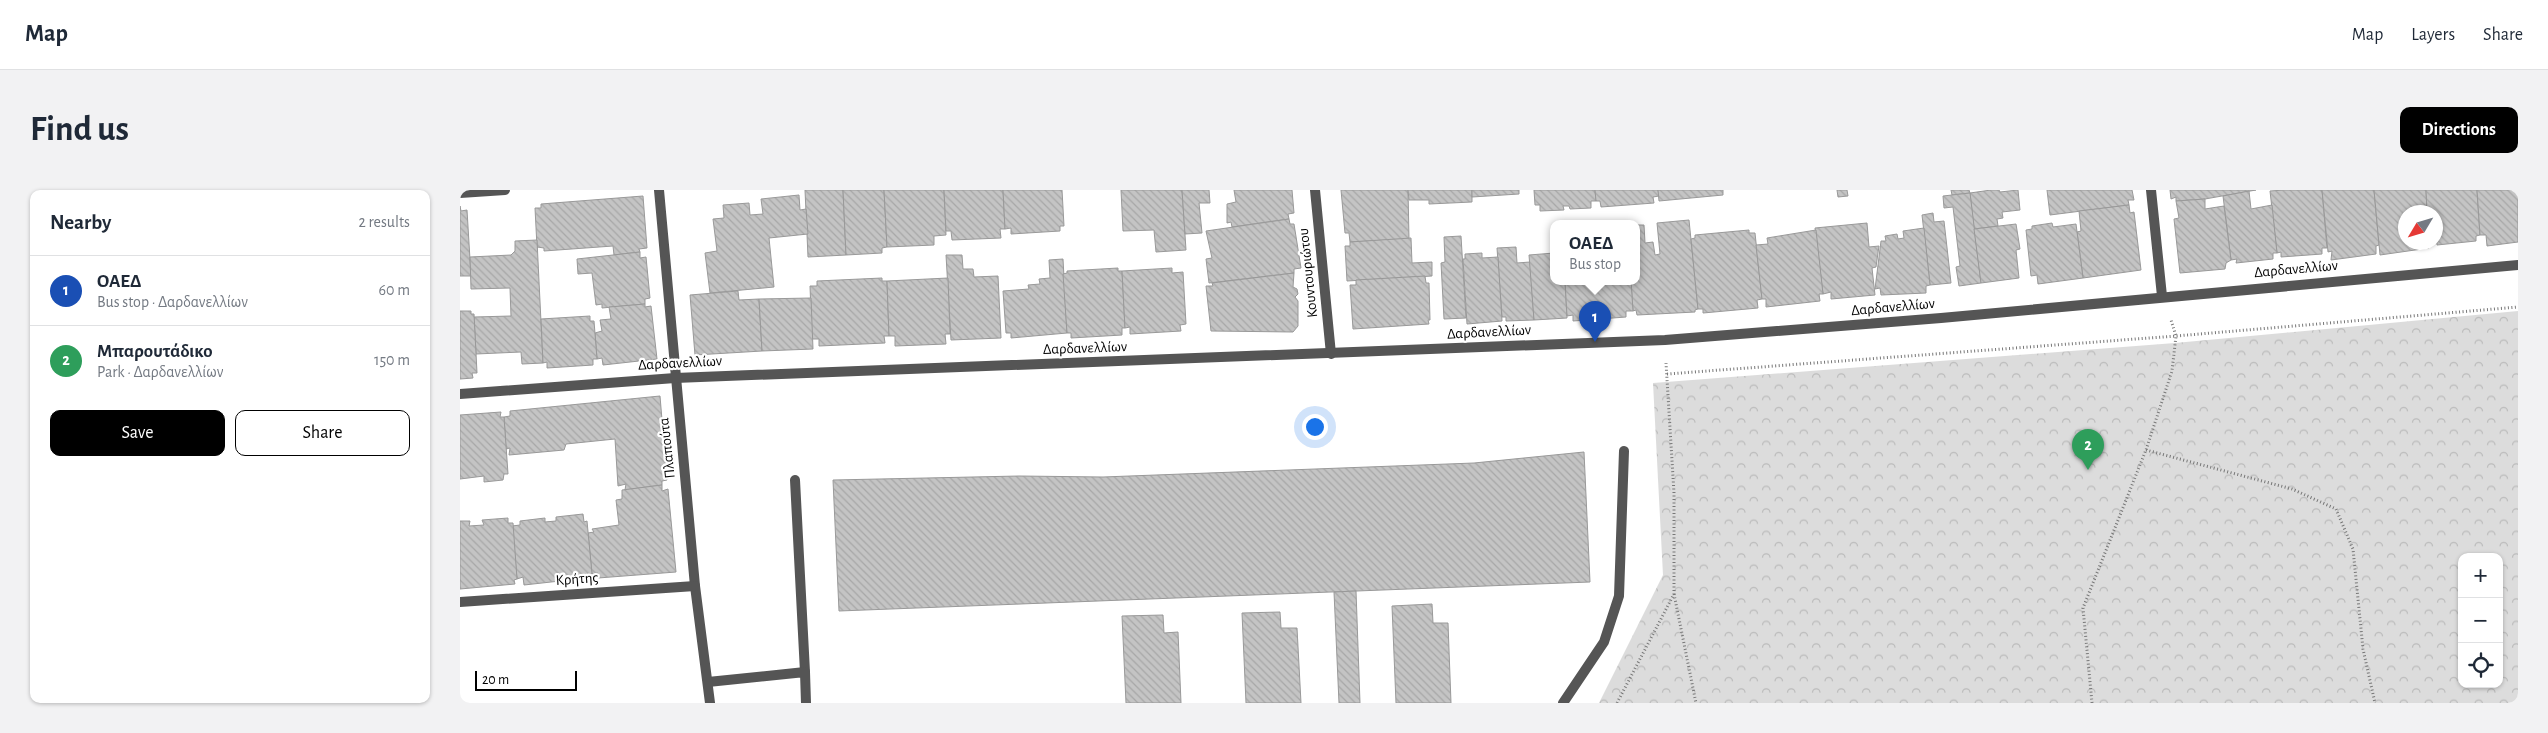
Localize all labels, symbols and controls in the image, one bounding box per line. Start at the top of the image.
text: Map [25,22,68,46]
text: Map [2352,26,2383,44]
text: Layers [2411,26,2455,44]
text: Share [2483,26,2523,44]
button: Directions [2400,107,2518,153]
text: Find us [30,112,129,147]
north arrow [2398,205,2443,250]
text: Nearby [50,212,111,233]
text: 2 results [358,214,410,230]
popup [1550,220,1640,285]
street label: Κουντουριώτου [1296,227,1320,319]
text: ΟΑΕΔ [1569,234,1613,253]
text: Bus stop [1569,256,1621,272]
street label: Δαρδανελλίων [2253,258,2339,280]
text: ΟΑΕΔ [97,272,141,291]
text: 1 [63,282,69,298]
text: 60 m [379,282,410,298]
text: Bus stop · Δαρδανελλίων [97,294,248,310]
street label: Δαρδανελλίων [1850,296,1936,318]
pin: 1 [1579,301,1611,342]
street label: Δαρδανελλίων [1447,322,1531,342]
street label: Δαρδανελλίων [1043,339,1127,357]
text: Μπαρουτάδικο [97,342,213,361]
text: 2 [62,352,70,368]
text: 150 m [374,352,410,368]
street label: Δαρδανελλίων [638,353,722,373]
text: Park · Δαρδανελλίων [97,364,223,380]
button: Save [50,410,225,456]
button: Share [235,410,410,456]
your location [1302,414,1328,440]
street label: Πλαπούτα [656,417,678,479]
pin: 2 [2072,429,2104,470]
map controls [2458,553,2503,688]
button: + [2458,553,2503,598]
street label: Κρήτης [555,570,599,588]
button: − [2458,598,2503,643]
button: locate [2458,643,2503,688]
scale bar [475,668,578,691]
text: 20 m [482,673,509,687]

